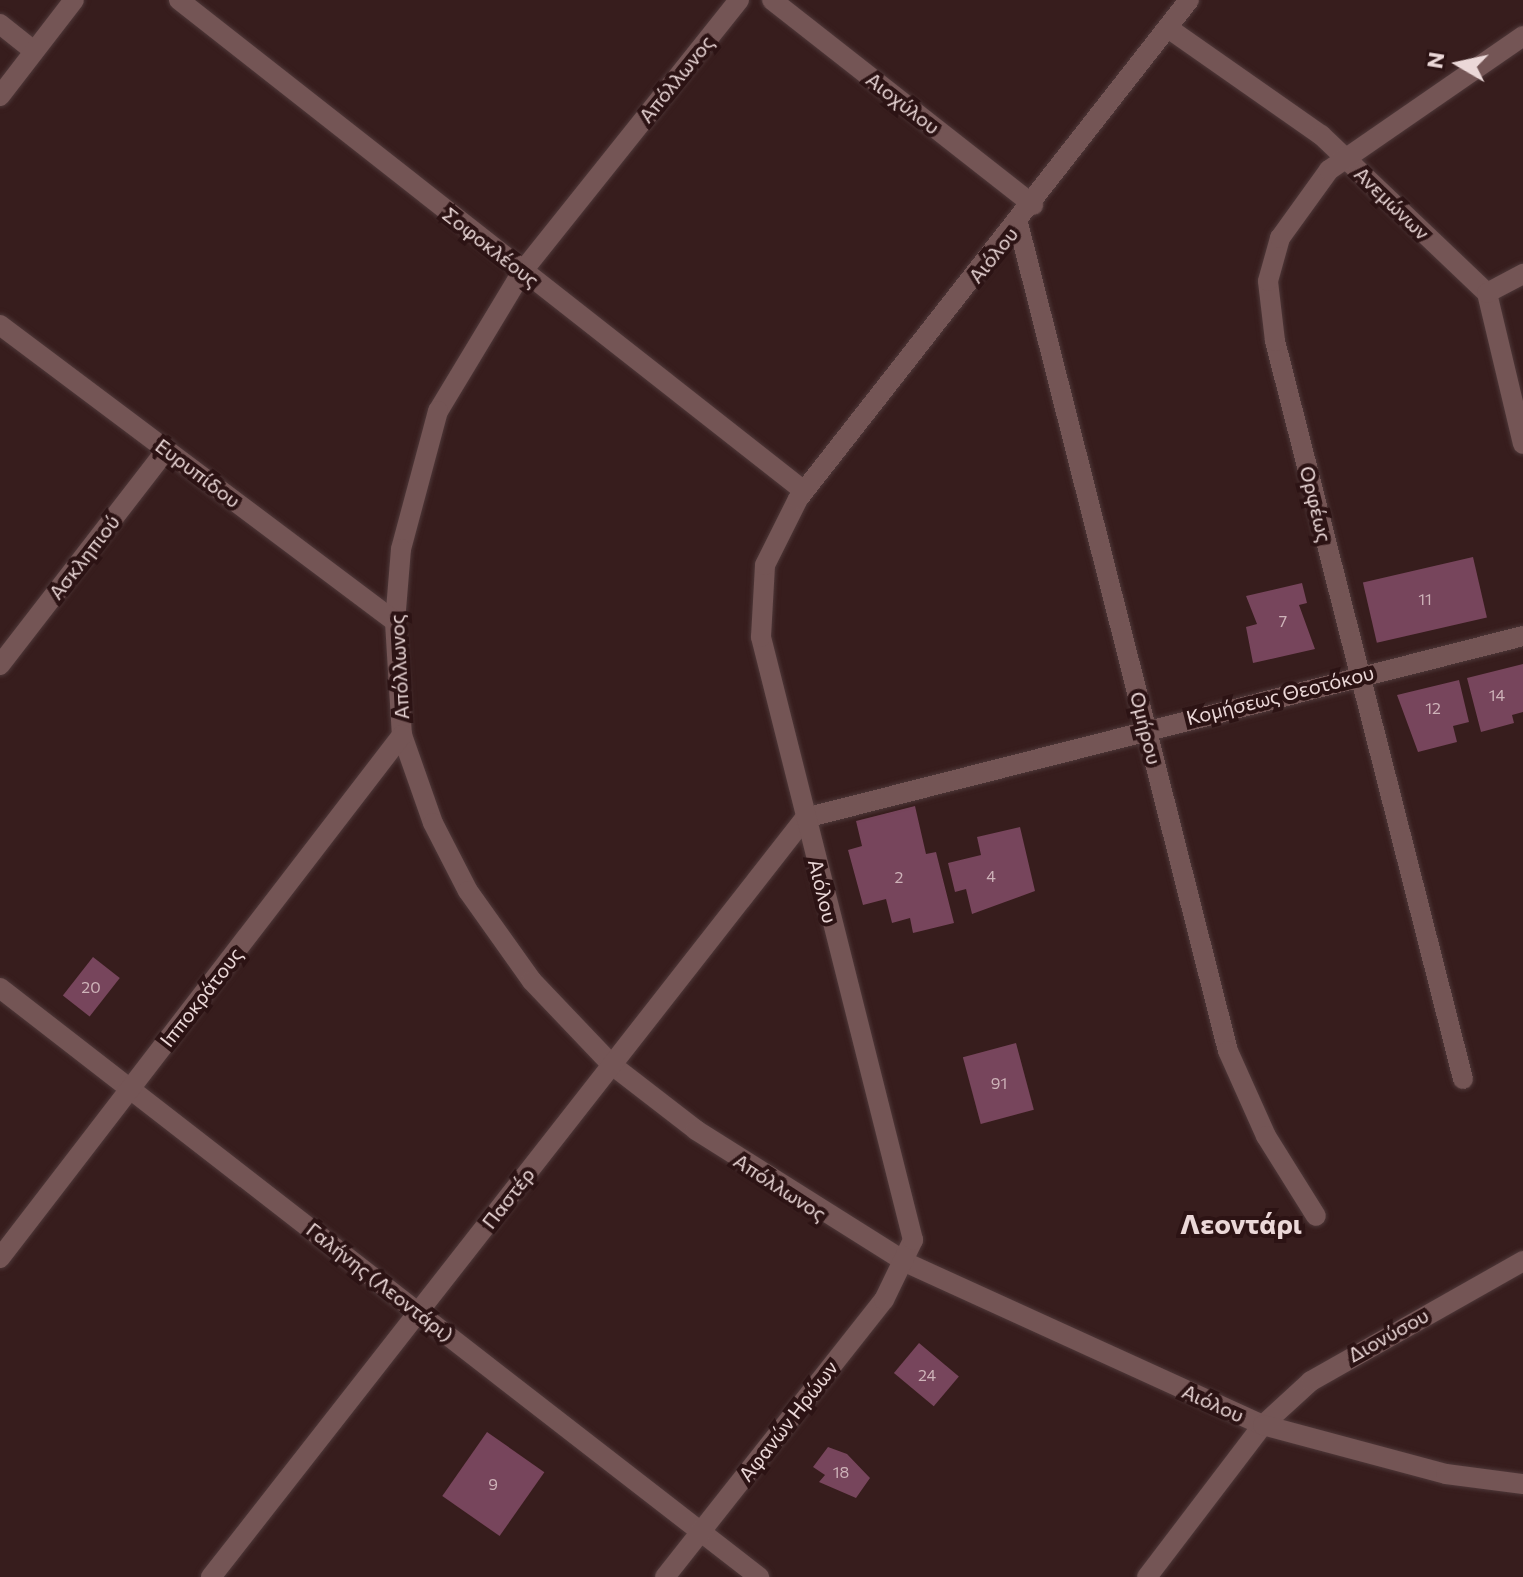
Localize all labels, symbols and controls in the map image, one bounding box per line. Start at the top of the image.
north arrow [1419,24,1499,104]
street label: Απόλλωνος [634,31,718,127]
text: N [1420,50,1449,70]
street label: Αιοχύλου [862,67,944,139]
street label: Ανεμώνων [1350,161,1434,245]
street label: Σοφοκλέους [438,202,544,292]
street label: Αιόλου [963,222,1023,288]
street label: Ευρυπίδου [151,433,245,513]
street label: Ορφέως [1295,463,1337,545]
street label: Ασκληπιού [44,510,124,604]
house number: 11 [1418,589,1432,609]
house number: 7 [1279,611,1287,631]
street label: Απόλλωνος [384,614,414,720]
street label: Κομήσεως Θεοτόκου [1184,660,1376,730]
house number: 14 [1489,685,1505,705]
street label: Ομήρου [1125,689,1167,767]
house number: 12 [1425,698,1441,718]
street label: Αιόλου [804,857,842,925]
house number: 4 [986,866,996,886]
house number: 2 [895,867,903,887]
street label: Ιπποκράτους [155,942,247,1052]
house number: 20 [81,977,101,997]
house number: 91 [991,1073,1007,1093]
street label: Απόλλωνος [729,1148,831,1226]
street label: Παστέρ [477,1163,539,1233]
district label: Λεοντάρι [1180,1206,1302,1240]
street label: Γαλήνης (Λεοντάρι) [302,1217,458,1347]
street label: Διονύσου [1343,1303,1433,1367]
street label: Αφανών Ηρώων [733,1356,843,1486]
house number: 24 [918,1365,936,1385]
street label: Αιόλου [1178,1379,1248,1427]
house number: 18 [833,1462,849,1482]
house number: 9 [488,1474,498,1494]

